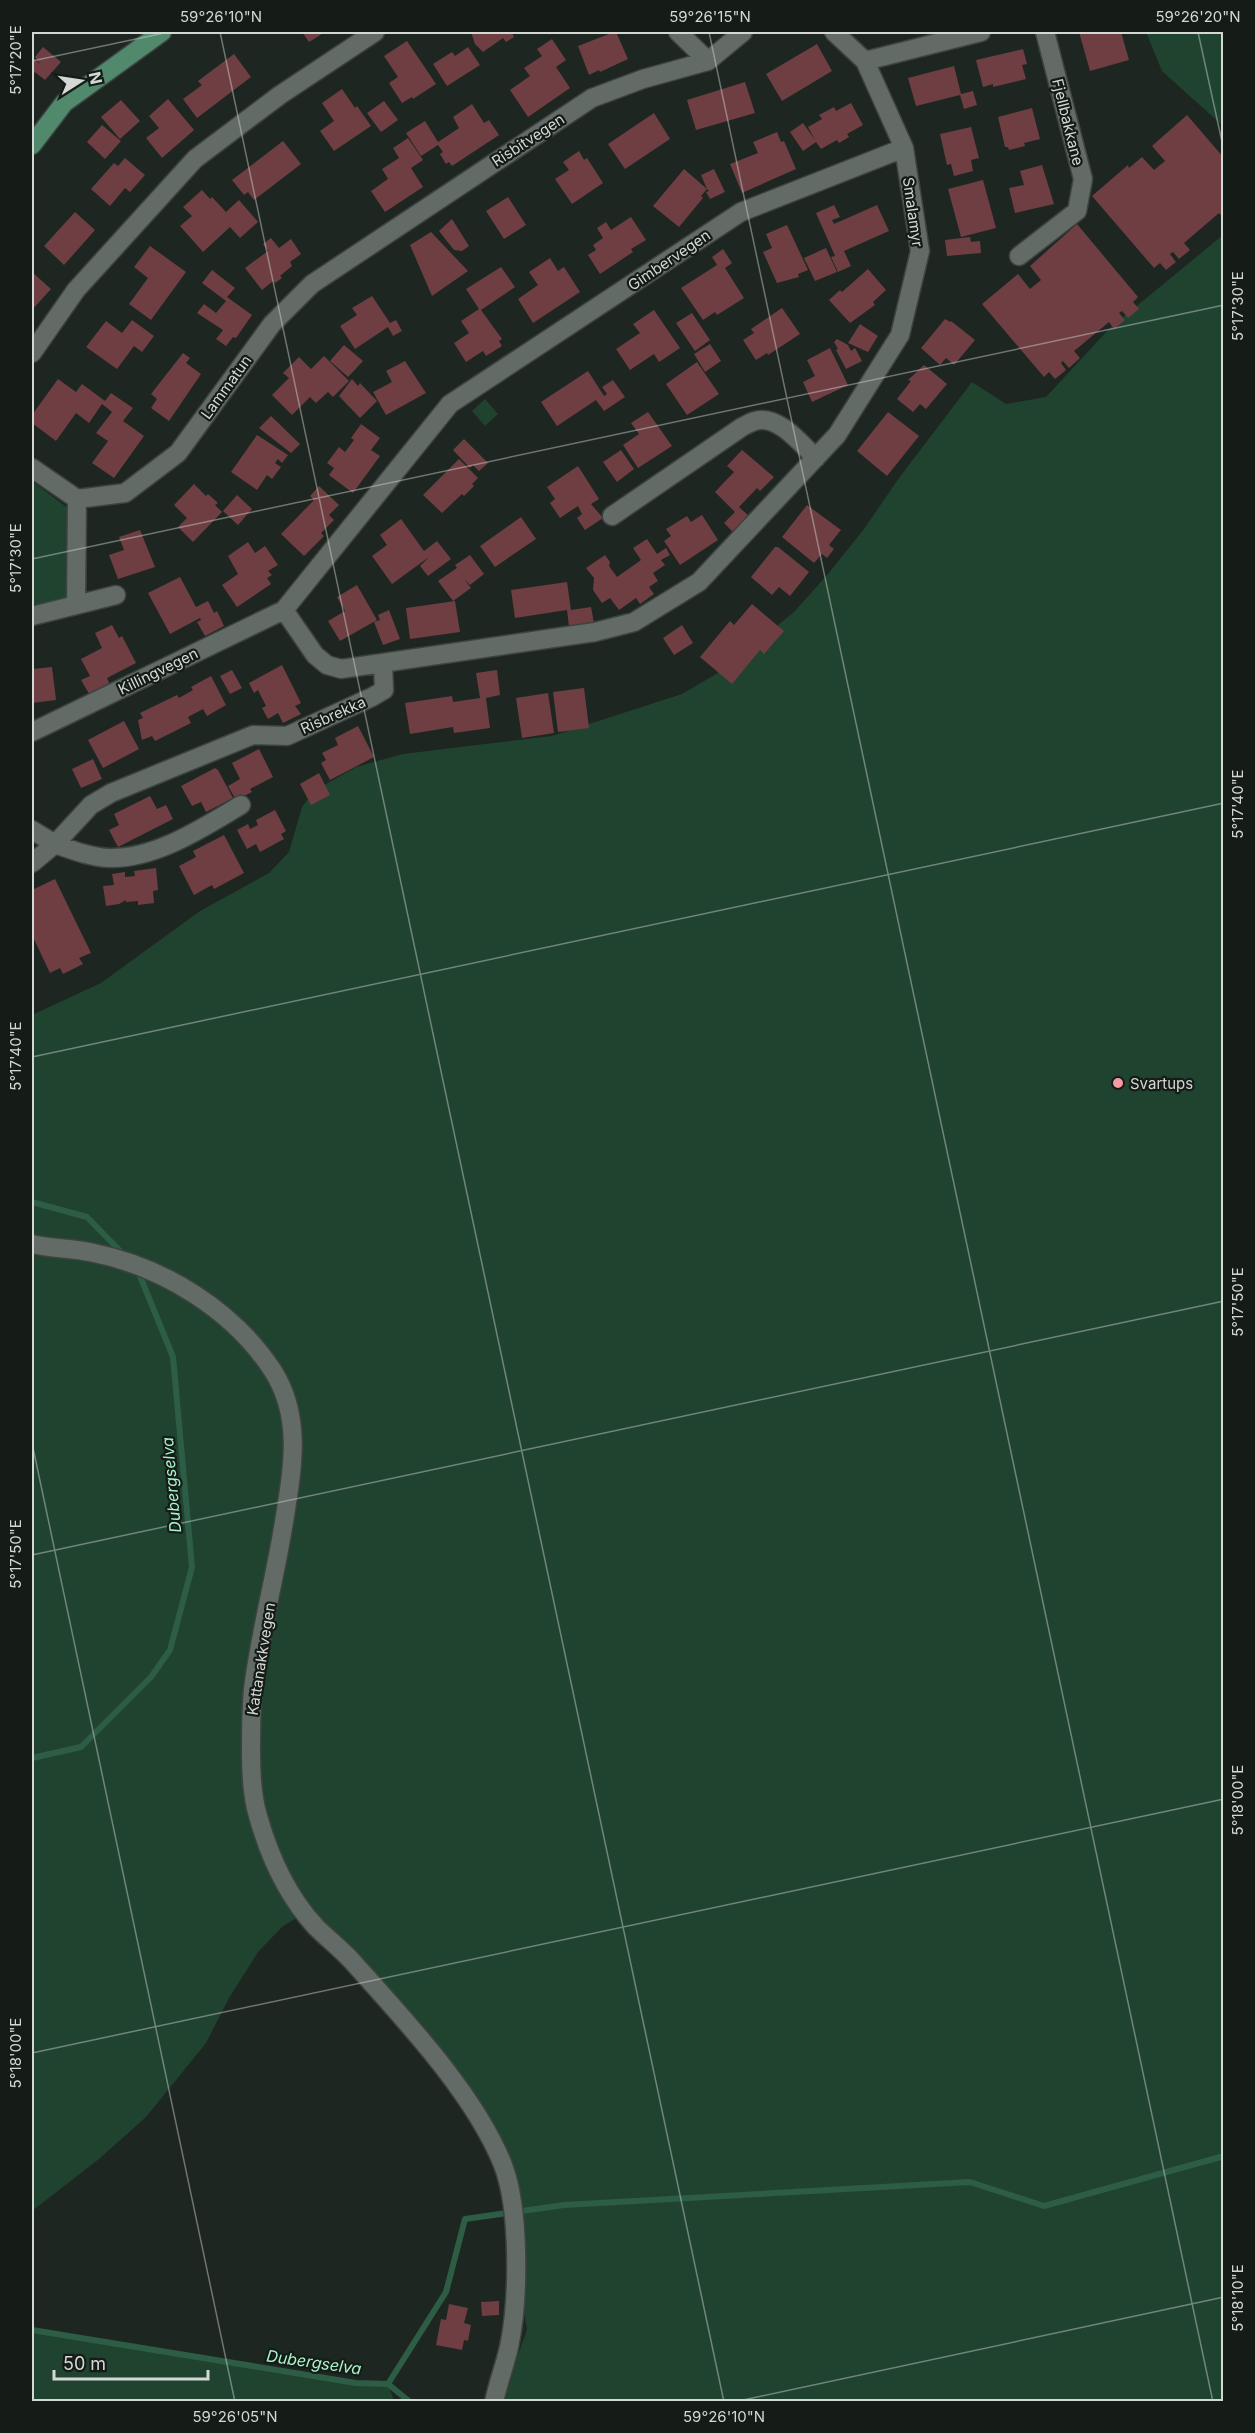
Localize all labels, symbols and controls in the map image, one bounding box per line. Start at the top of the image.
text: 59°26'10"N [180,7,262,26]
text: 59°26'15"N [669,7,751,26]
text: 59°26'20"N [1155,7,1241,26]
text: 5°17'20"E [6,25,25,95]
north arrow [51,51,111,111]
text: N [85,70,107,86]
street label: Fjellbakkane [1048,77,1088,167]
street label: Risbitvegen [488,109,568,171]
street label: Smalamyr [899,176,927,248]
street label: Gimbervegen [624,225,714,295]
text: 5°17'30"E [1228,271,1247,341]
street label: Lammatun [196,351,256,423]
text: 5°17'30"E [6,523,25,593]
street label: Killingvegen [115,643,201,699]
street label: Risbrekka [297,692,369,738]
text: 5°17'40"E [1228,769,1247,839]
text: 5°17'40"E [6,1021,25,1091]
place label: Svartups [1130,1074,1193,1093]
marker: Svartups [1111,1076,1125,1090]
text: 5°17'50"E [1228,1267,1247,1337]
water label: Dubergselva [157,1436,185,1534]
text: 5°17'50"E [6,1519,25,1589]
street label: Kattanakkvegen [243,1601,279,1717]
text: 5°18'00"E [1228,1765,1247,1835]
text: 5°18'00"E [6,2018,25,2088]
text: 5°18'10"E [1228,2264,1247,2332]
scale bar [54,2343,208,2381]
water label: Dubergselva [265,2345,363,2379]
text: 50 m [63,2353,106,2374]
text: 59°26'05"N [192,2407,278,2426]
text: 59°26'10"N [683,2407,765,2426]

